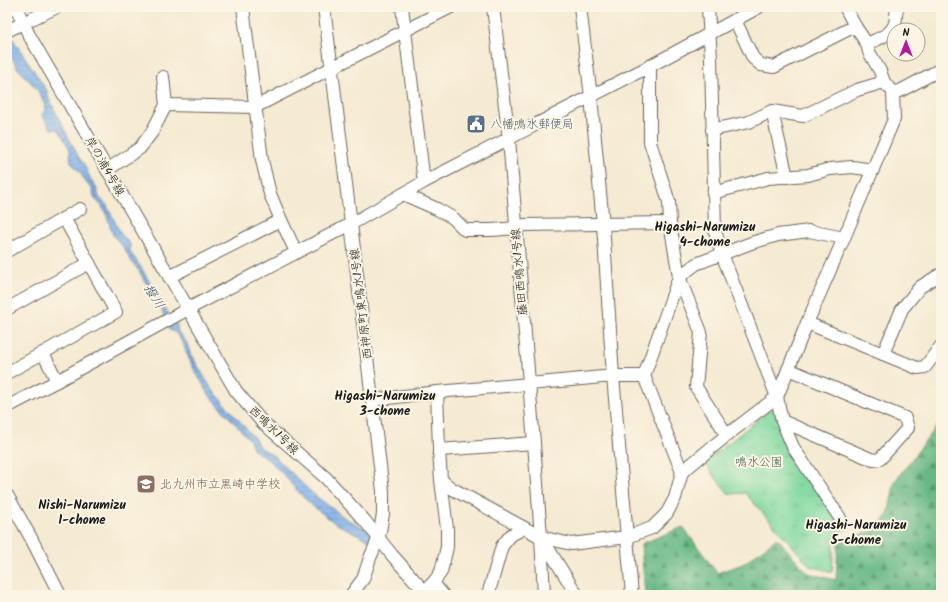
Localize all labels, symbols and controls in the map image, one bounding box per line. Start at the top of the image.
north arrow [886,22,926,62]
text: N [903,24,910,42]
public building icon: 八幡鳴水郵便局 [465,113,487,135]
place label: 八幡鳴水郵便局 [490,115,574,134]
street label: 岸の浦4号線 [80,133,129,200]
district label: Higashi-Narumizu 4-chome [655,217,756,253]
street label: 藤田西鳴水1号線 [506,227,533,317]
street label: 西神原町東鳴水1号線 [345,247,378,361]
water label: 撥川 [138,280,170,313]
district label: Higashi-Narumizu 3-chome [335,386,436,422]
street label: 西鳴水1号線 [244,401,303,459]
park label: 鳴水公園 [735,453,783,472]
school or university icon: 北九州市立黒崎中学校 [135,473,157,495]
place label: 北九州市立黒崎中学校 [160,475,280,494]
district label: Nishi-Narumizu 1-chome [38,495,127,531]
district label: Higashi-Narumizu 5-chome [806,515,907,551]

